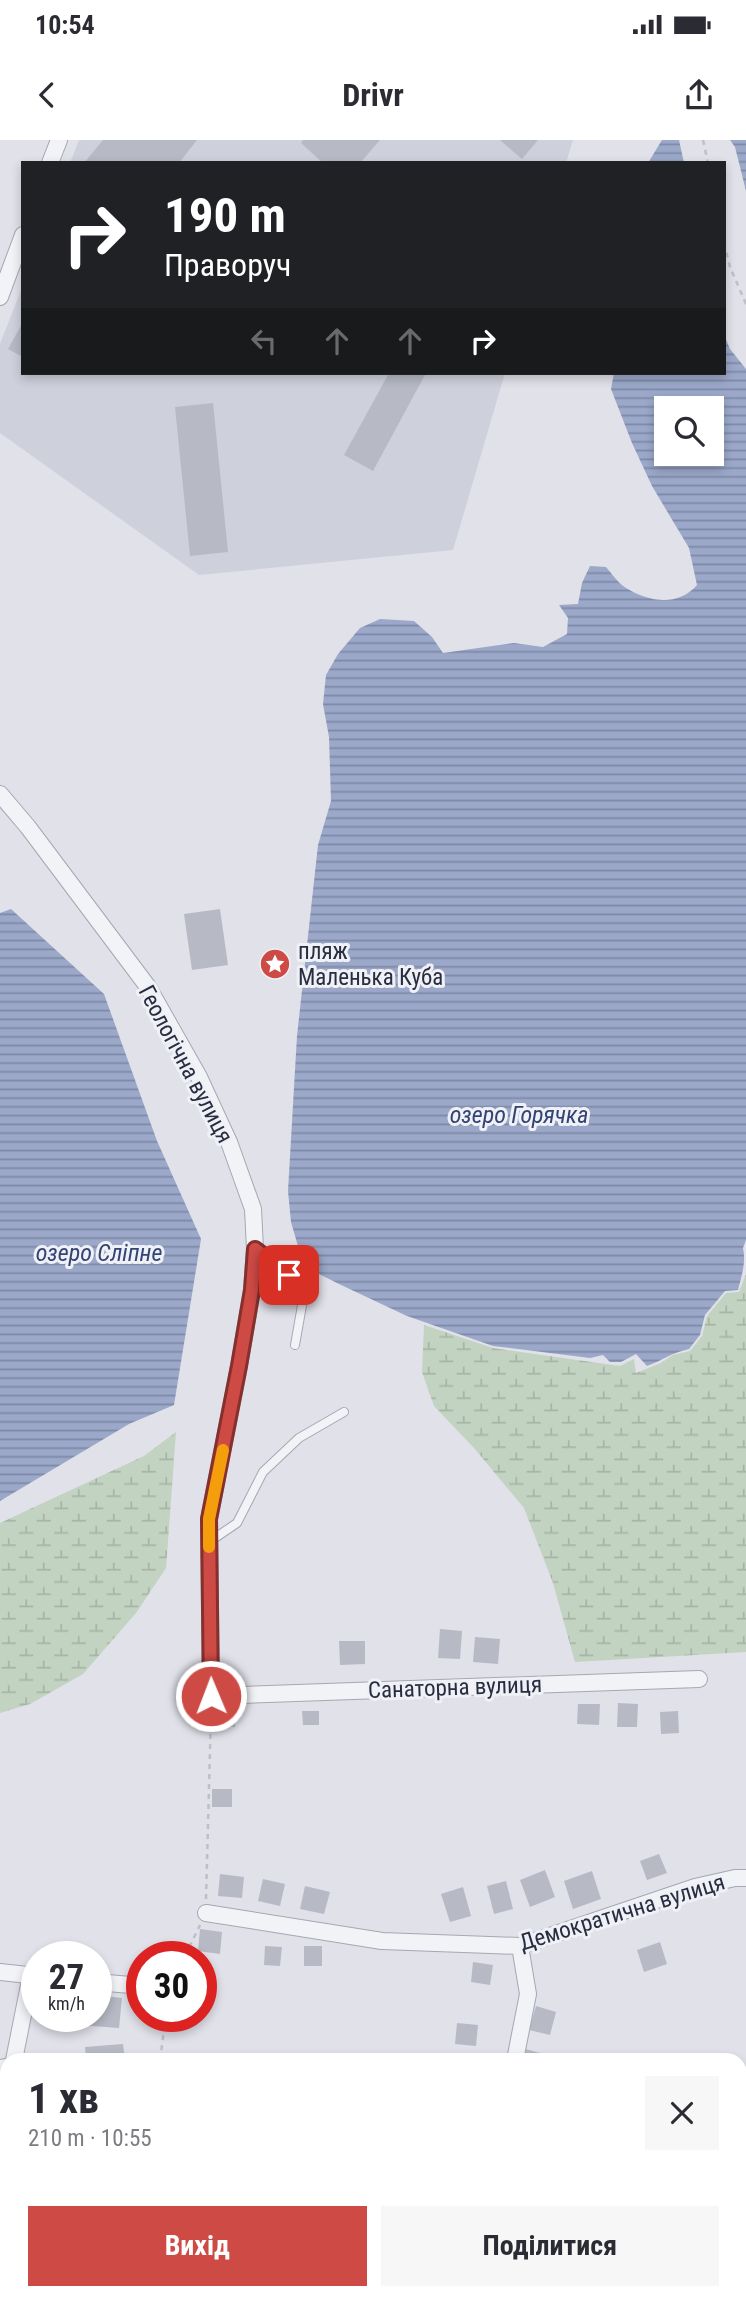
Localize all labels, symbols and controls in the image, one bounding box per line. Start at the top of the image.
text: 10:54 [35,10,95,40]
icon: back [28,76,66,114]
text: Drivr [342,76,404,114]
icon: share [680,76,718,114]
text: 190 m [164,187,286,244]
icon: right [49,189,140,280]
text: Праворуч [164,246,291,284]
icon: left [245,322,283,360]
icon: ahead [318,322,356,360]
icon: ahead [391,322,429,360]
icon: right [464,322,502,360]
map controls [654,396,724,466]
button: search [654,396,724,466]
place label: пляж Маленька Куба [298,938,443,991]
place icon: пляж Маленька Куба [258,947,292,981]
street label: Геологічна вулиця [133,981,238,1148]
water label: озеро Горячка [450,1101,588,1129]
water label: озеро Сліпне [36,1239,162,1267]
pin [259,1245,319,1305]
icon: arrive [270,1256,308,1294]
position arrow [174,1659,248,1733]
street label: Санаторна вулиця [368,1671,542,1704]
street label: Демократична вулиця [516,1868,728,1957]
speed limit sign: 30 [126,1941,217,2032]
text: 27 [49,1957,84,1998]
text: km/h [48,1993,85,2014]
text: 1 хв [28,2074,99,2123]
button: close [645,2076,719,2150]
text: 210 m · 10:55 [28,2125,152,2152]
button: Вихід [28,2206,367,2286]
button: Поділитися [381,2206,719,2286]

